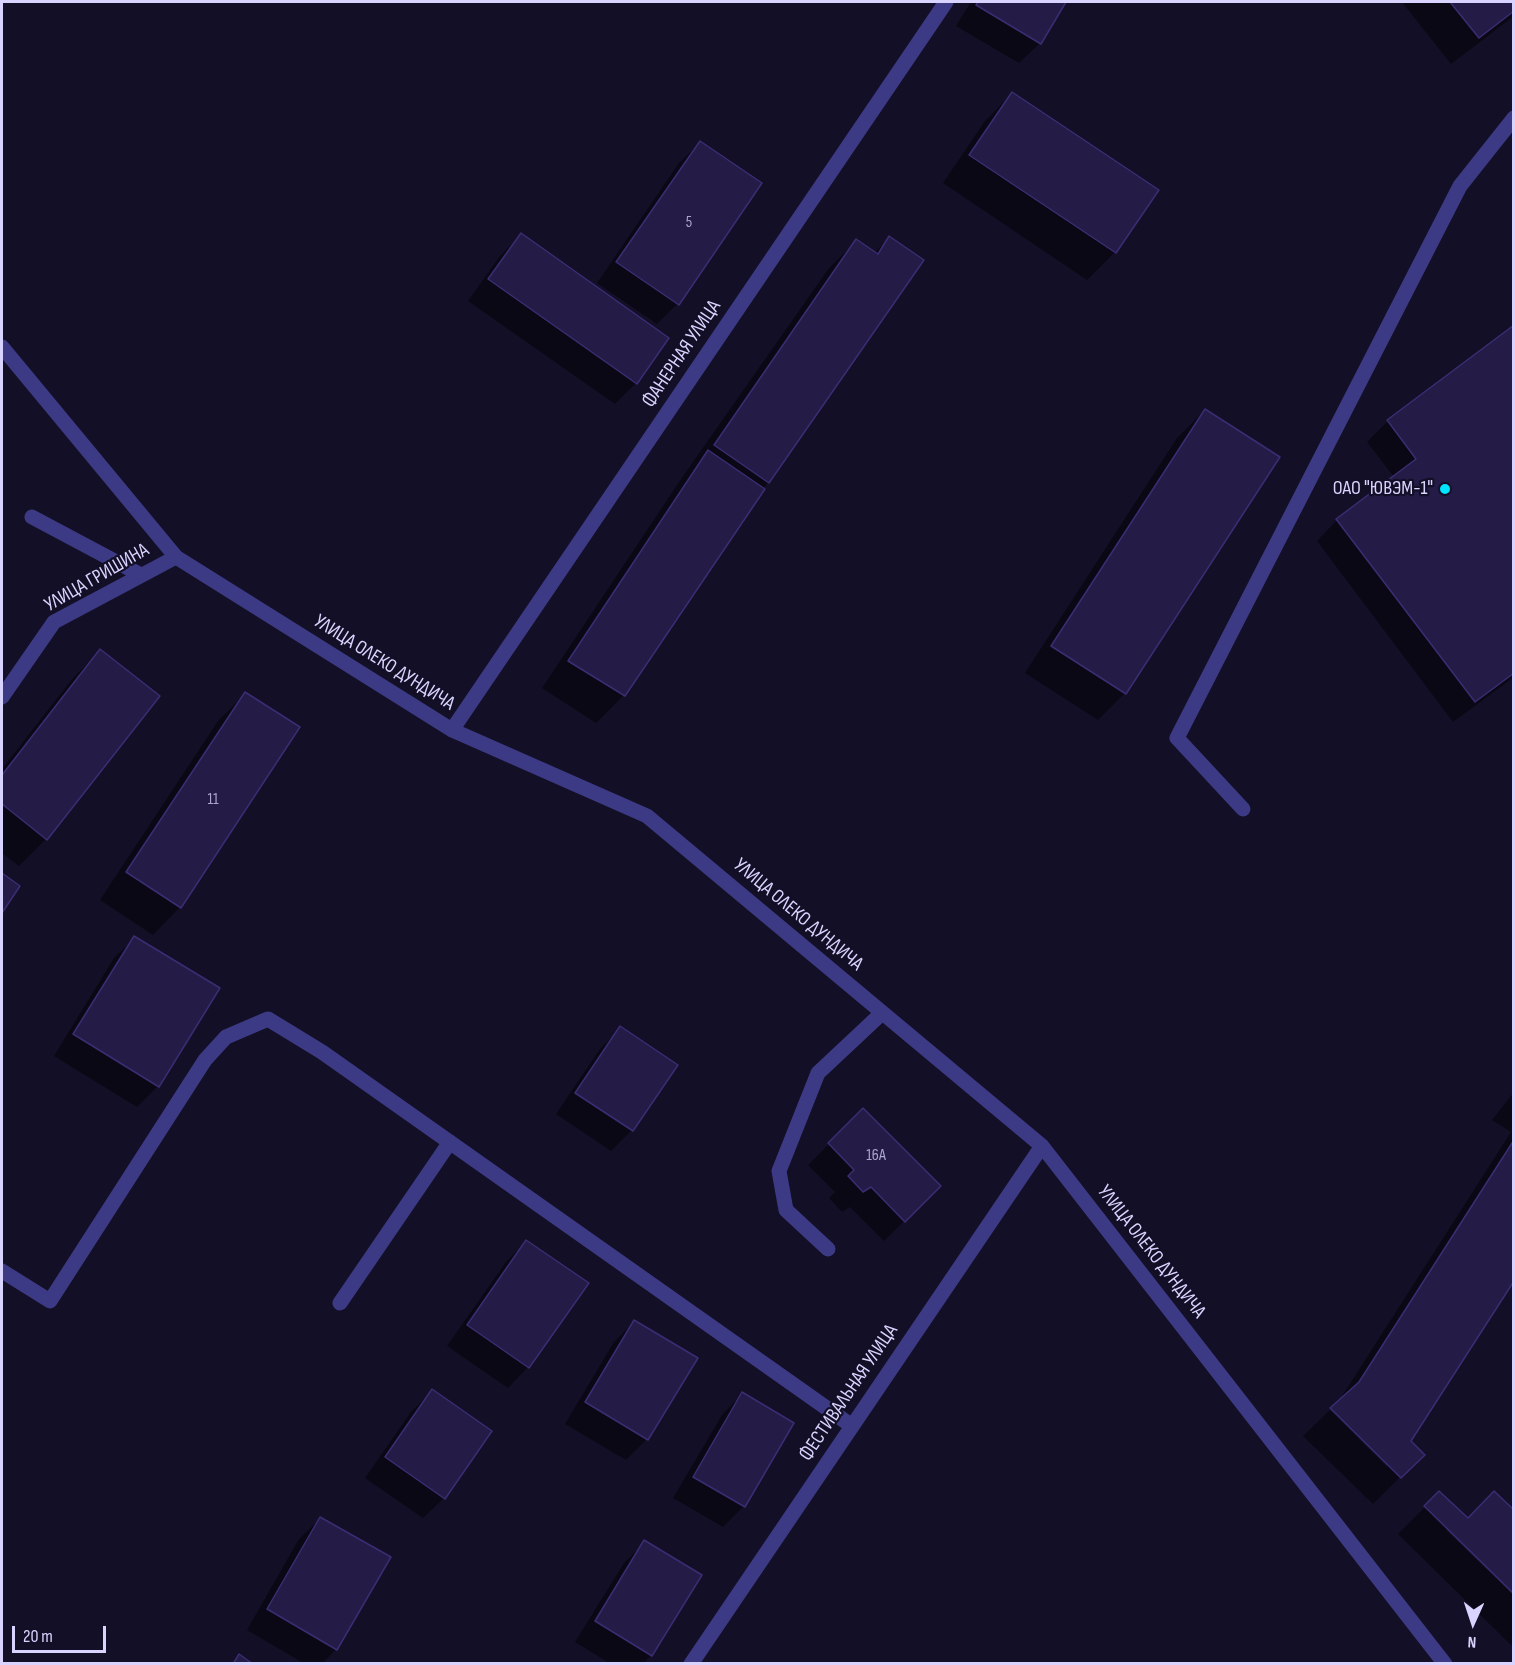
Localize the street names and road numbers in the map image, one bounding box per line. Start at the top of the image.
street label: ФАНЕРНАЯ УЛИЦА [637,296,727,412]
street label: УЛИЦА ГРИШИНА [40,538,154,618]
street label: УЛИЦА ОЛЕКО ДУНДИЧА [309,610,459,716]
street label: УЛИЦА ОЛЕКО ДУНДИЧА [728,854,868,976]
street label: УЛИЦА ОЛЕКО ДУНДИЧА [1092,1181,1210,1323]
street label: ФЕСТИВАЛЬНАЯ УЛИЦА [794,1320,904,1466]

